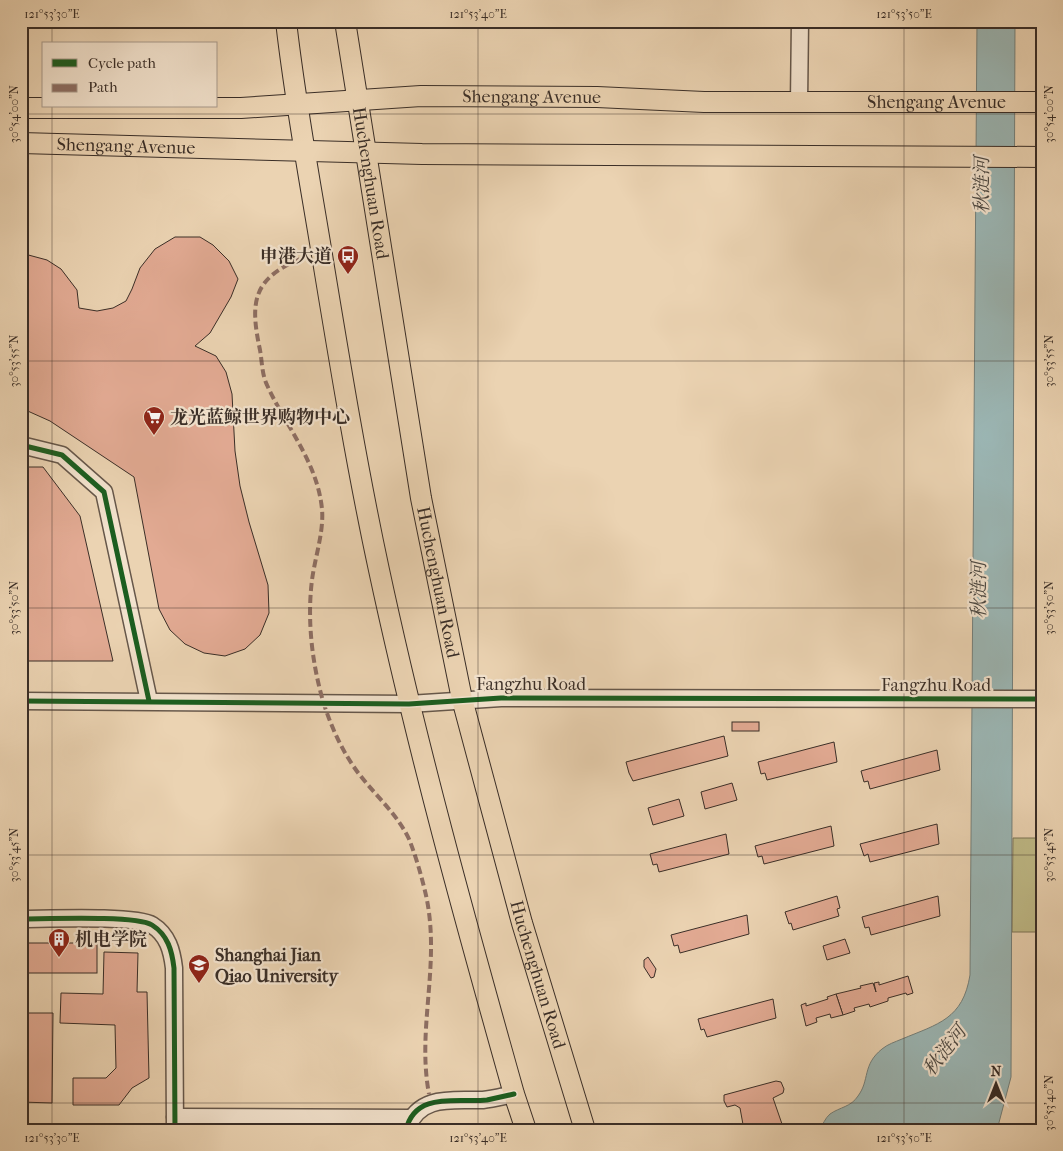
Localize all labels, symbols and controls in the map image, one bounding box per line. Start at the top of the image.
text: 121°53'30"E [24,7,80,21]
text: 121°53'40"E [449,7,507,21]
text: 121°53'50"E [876,7,932,21]
legend [42,42,218,108]
text: Cycle path [88,54,156,72]
text: Path [88,78,118,96]
text: 30°54'00"N [7,85,21,143]
text: 30°54'00"N [1042,85,1056,143]
street label: Shengang Avenue [462,86,601,108]
street label: Shengang Avenue [867,92,1006,113]
street label: Huchenghuan Road [348,105,393,261]
street label: Shengang Avenue [56,134,196,159]
water label: 秋涟河 [971,154,993,214]
bus stop icon: 申港大道 [336,244,360,275]
place label: 申港大道 [260,246,332,267]
text: 30°53'55"N [7,335,21,387]
text: 30°53'55"N [1042,335,1056,387]
supermarket icon: 龙光蓝鲸世界购物中心 [142,405,166,436]
place label: 龙光蓝鲸世界购物中心 [170,407,350,428]
street label: Huchenghuan Road [412,505,463,660]
water label: 秋涟河 [968,559,990,619]
text: 30°53'50"N [7,581,21,635]
text: 30°53'50"N [1042,581,1056,635]
street label: Fangzhu Road [476,674,586,695]
street label: Fangzhu Road [881,675,991,696]
text: 30°53'45"N [7,828,21,882]
text: 30°53'45"N [1042,828,1056,882]
street label: Huchenghuan Road [505,898,570,1052]
building icon: 机电学院 [47,927,71,958]
place label: 机电学院 [75,929,147,950]
place label: Shanghai Jian Qiao University [215,945,339,987]
school or university icon: Shanghai Jian Qiao University [187,953,211,984]
water label: 秋涟河 [919,1019,973,1080]
north arrow [970,1058,1020,1108]
text: N [991,1063,1002,1080]
text: 30°53'40"N [1042,1075,1056,1131]
text: 121°53'30"E [24,1131,80,1145]
text: 121°53'40"E [449,1131,507,1145]
text: 121°53'50"E [876,1131,932,1145]

